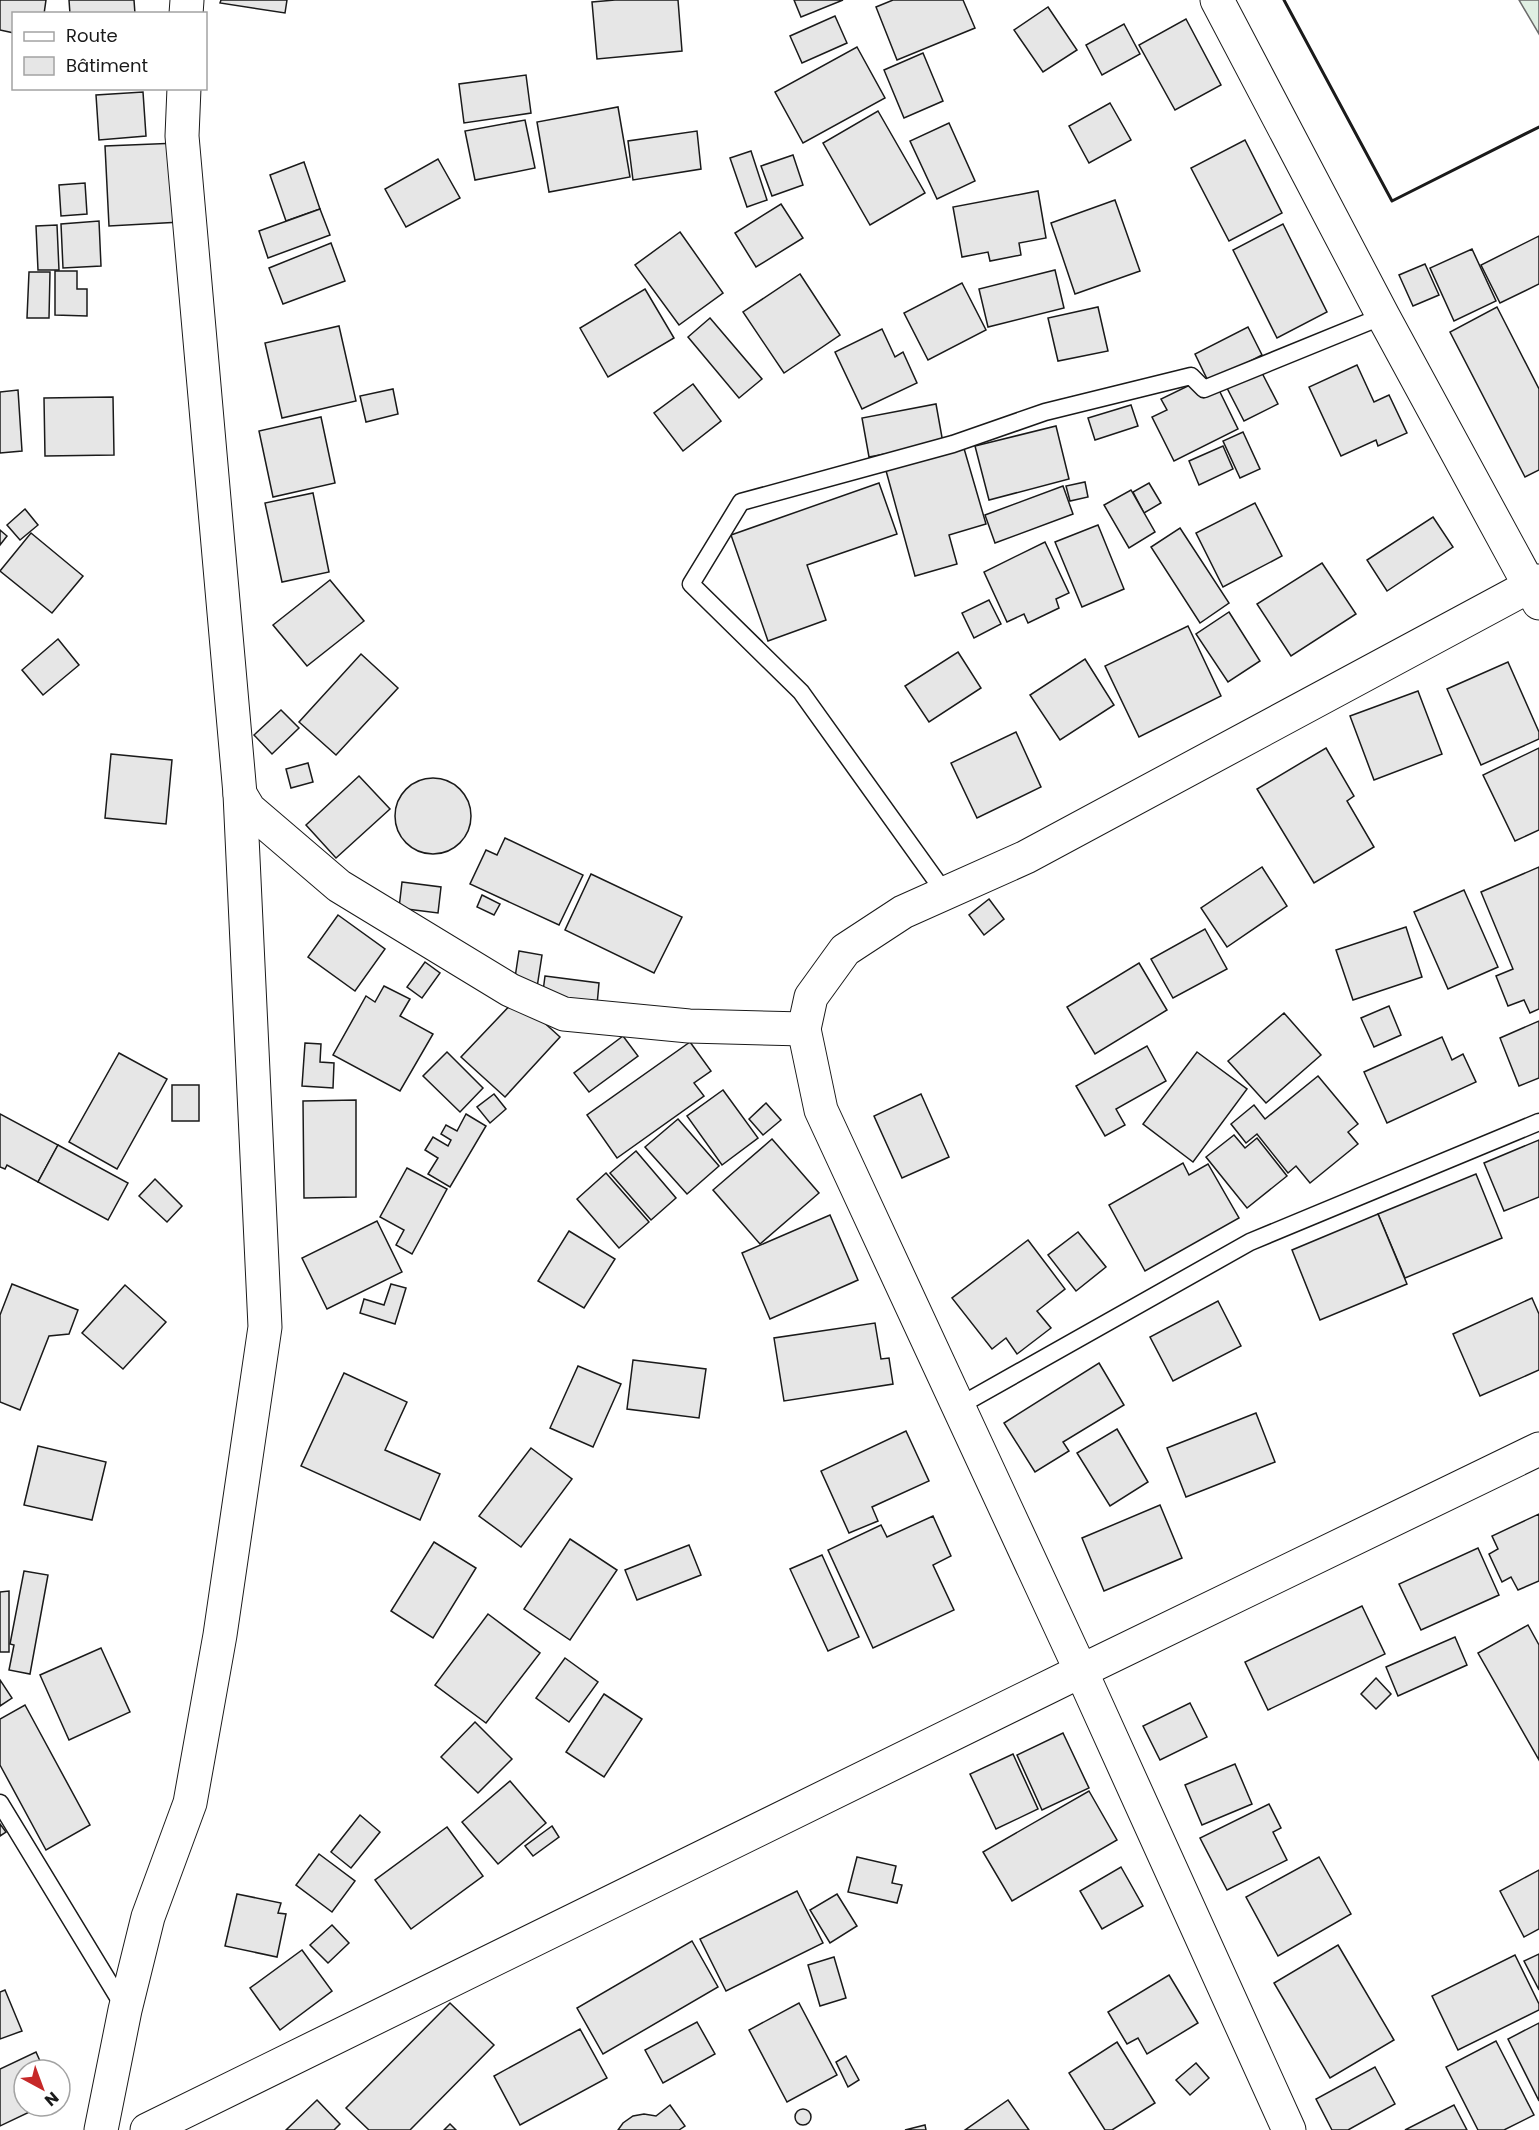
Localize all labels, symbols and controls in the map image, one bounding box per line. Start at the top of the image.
legend [12,12,207,90]
text: Route [66,23,118,48]
text: Bâtiment [66,53,148,78]
north arrow [12,2058,72,2118]
text: N [39,2086,64,2112]

